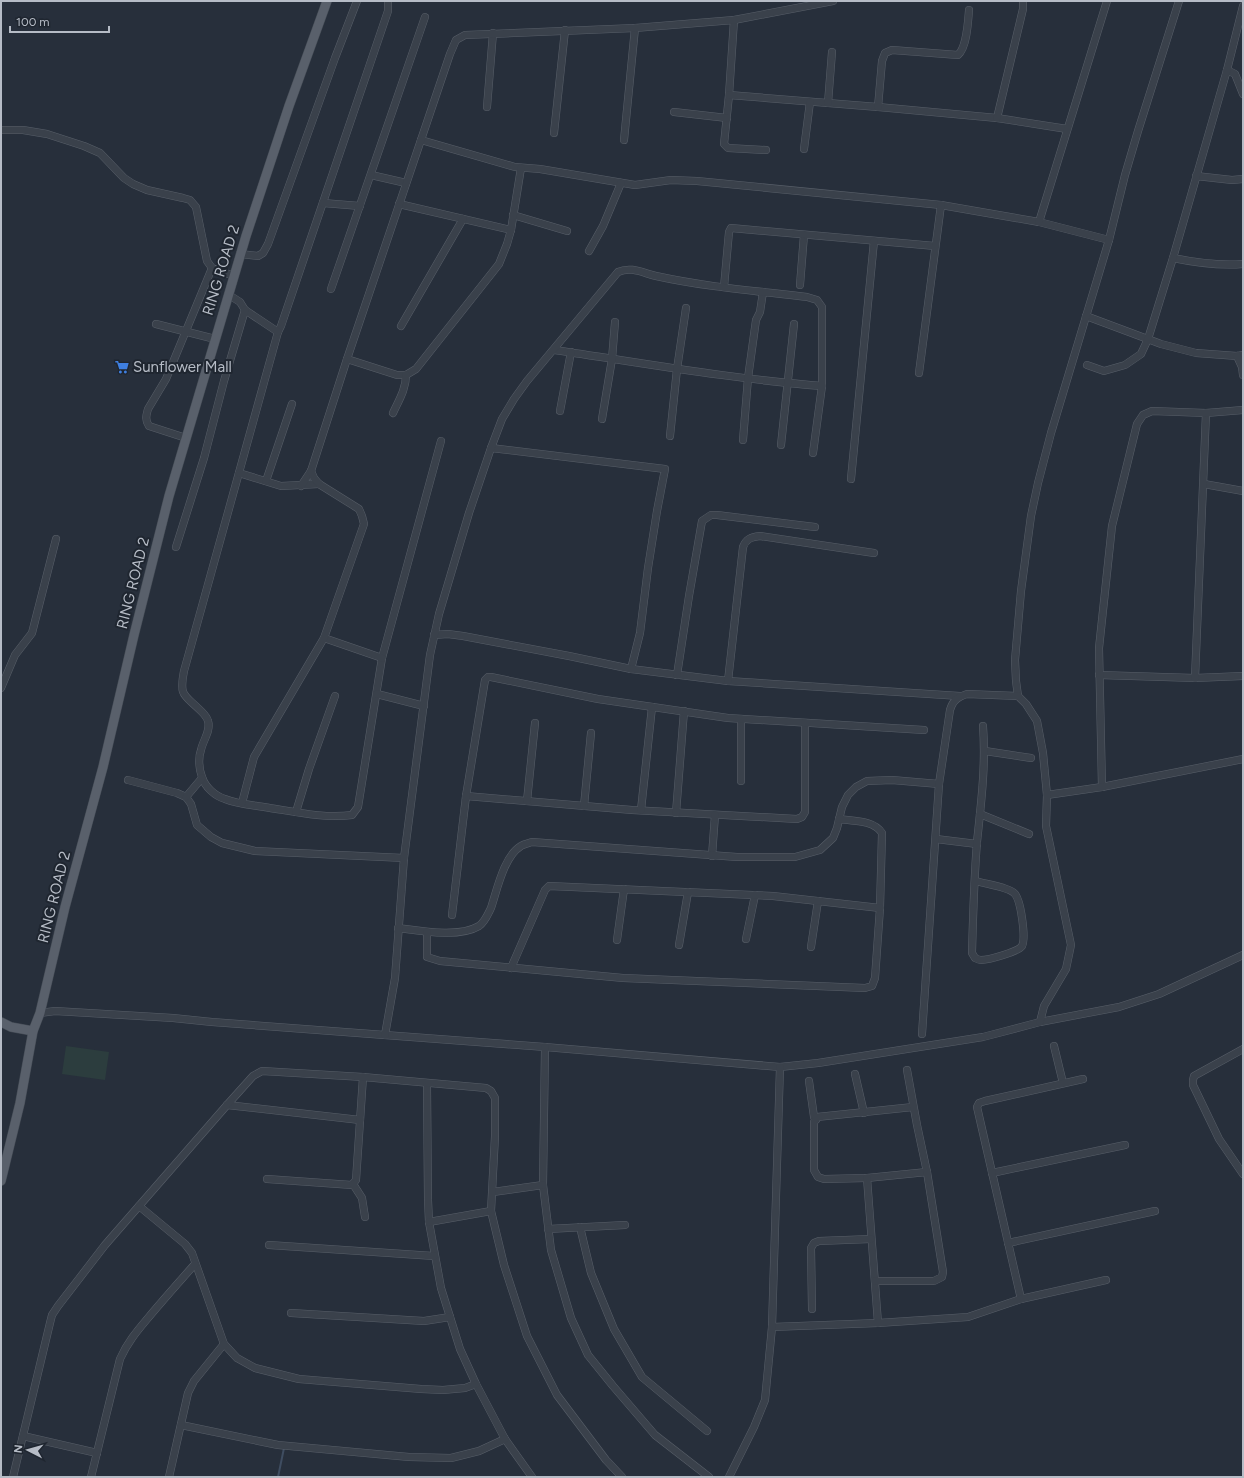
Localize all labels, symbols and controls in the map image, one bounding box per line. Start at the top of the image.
scale bar [10,8,109,34]
text: 100 m [16,15,50,29]
street label: RING ROAD 2 [199,223,243,317]
place label: Sunflower Mall [133,358,232,376]
supermarket icon: Sunflower Mall [114,359,130,375]
street label: RING ROAD 2 [113,535,153,631]
street label: RING ROAD 2 [34,849,74,945]
north arrow [8,1430,48,1470]
text: N [12,1444,25,1454]

